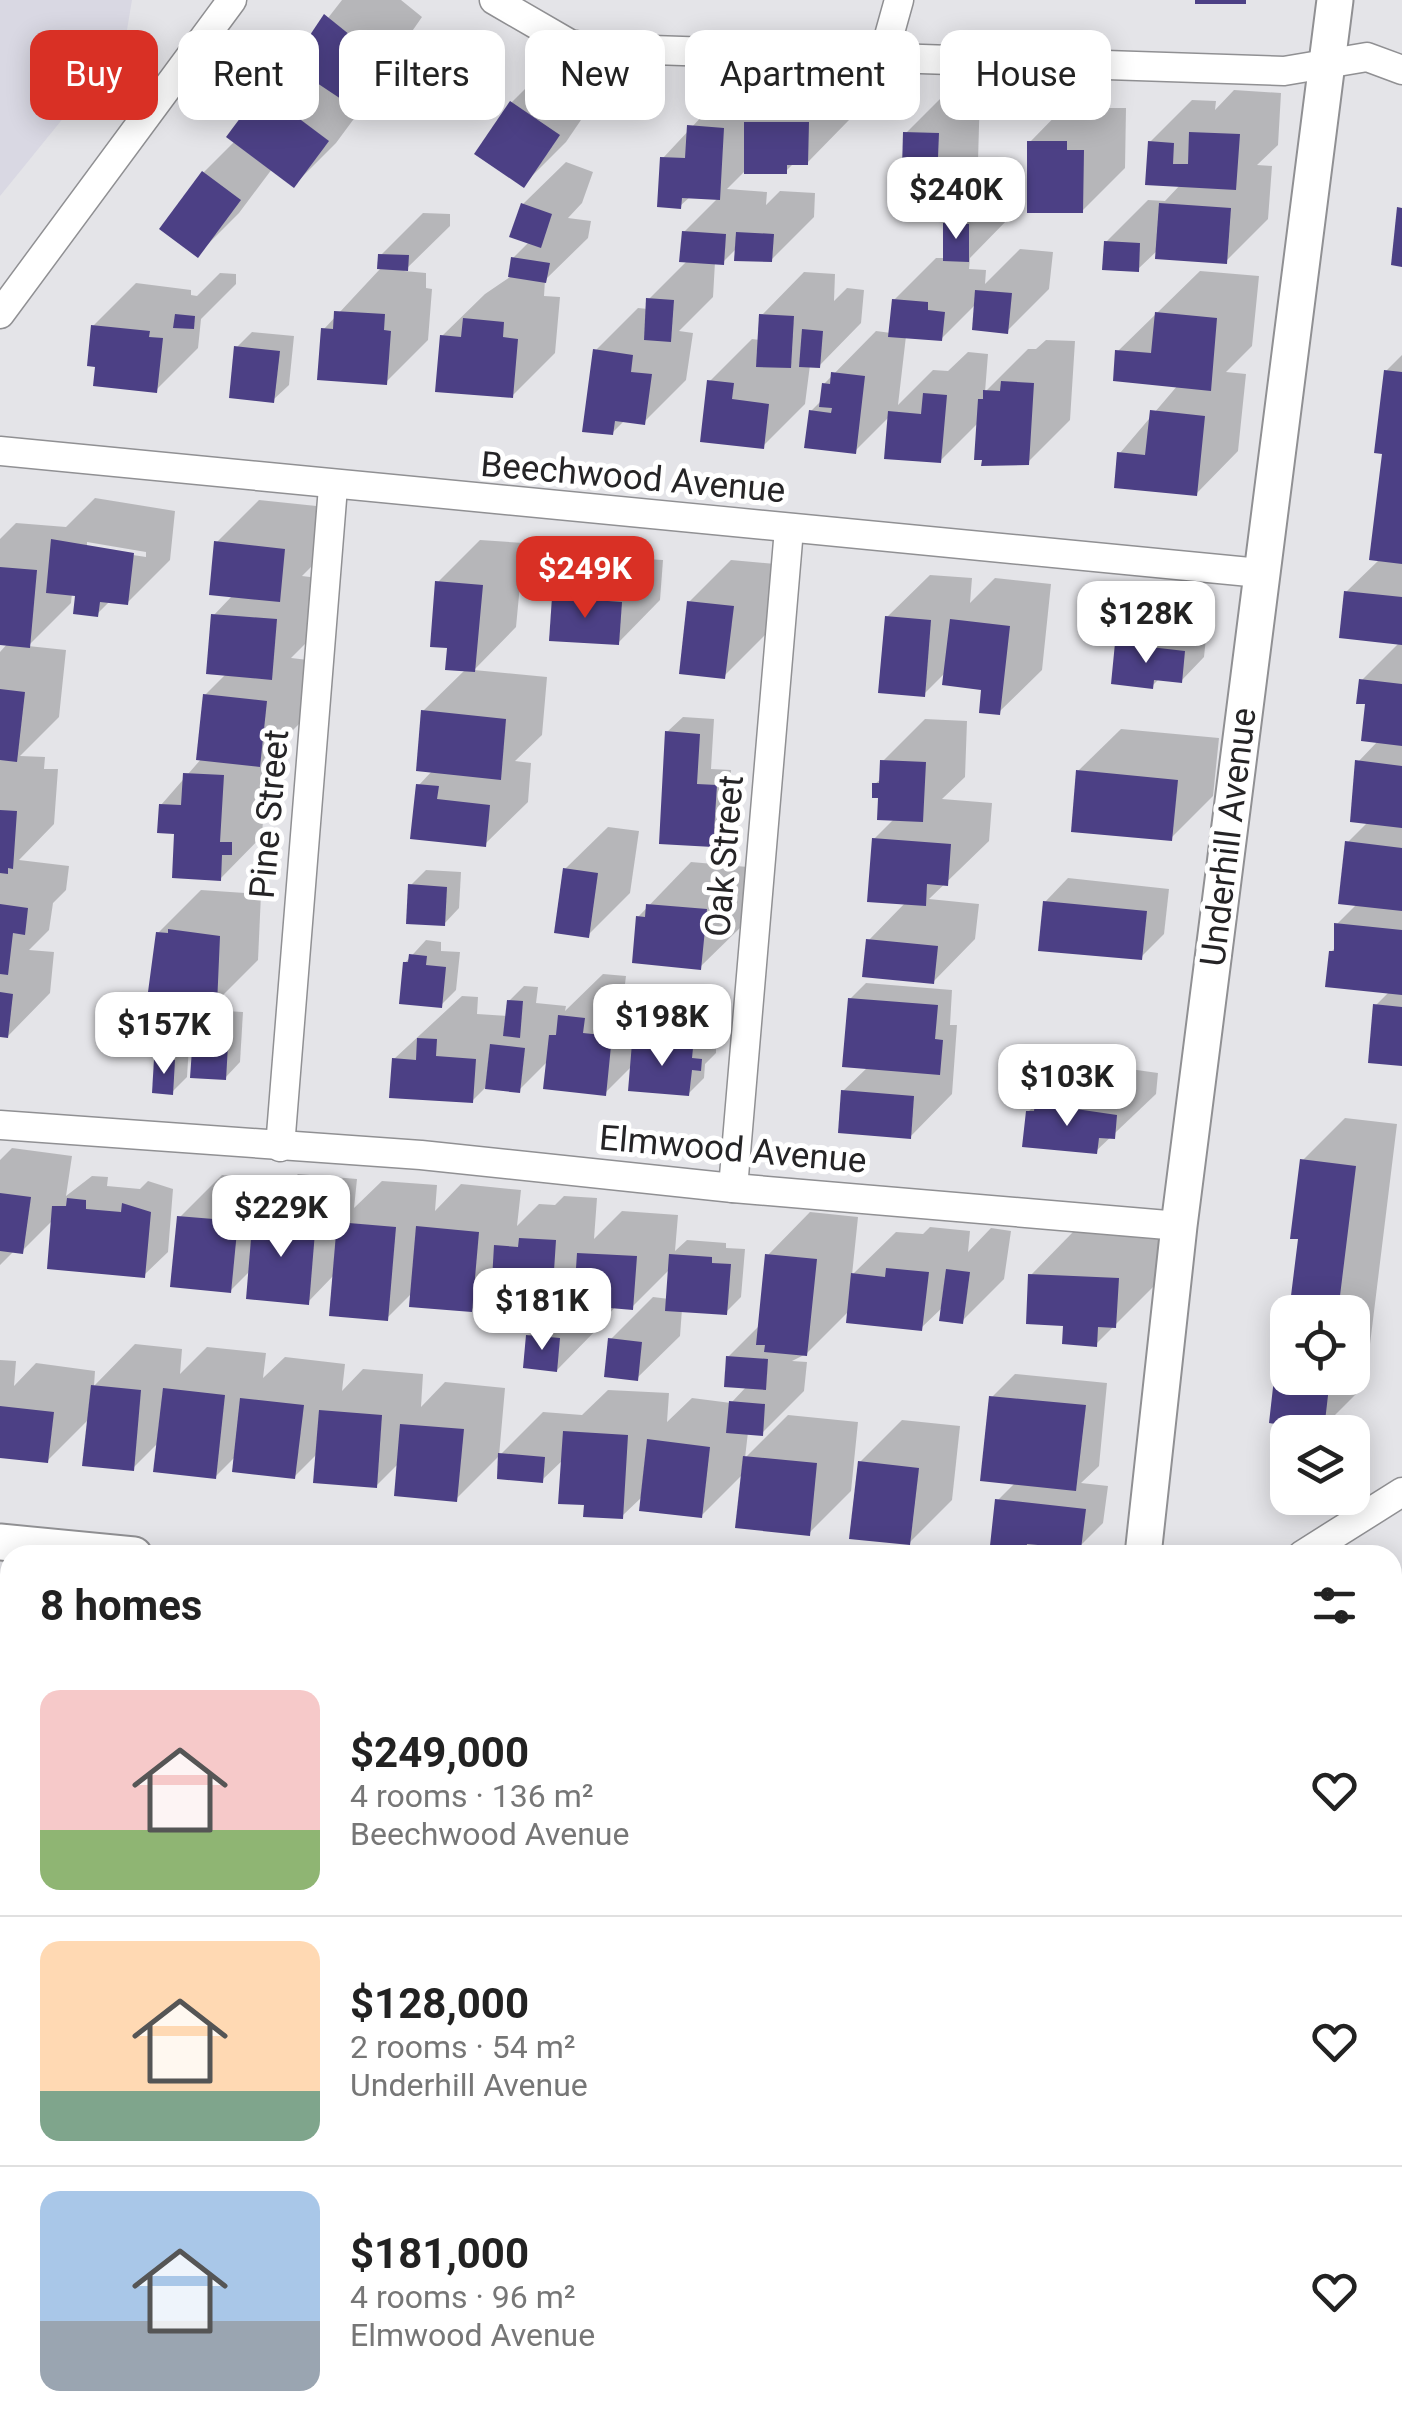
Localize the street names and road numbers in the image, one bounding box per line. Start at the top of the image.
street label: Beechwood Avenue [479,444,787,511]
street label: Underhill Avenue [1192,705,1265,969]
street label: Pine Street [242,728,297,900]
street label: Oak Street [697,774,752,938]
street label: Elmwood Avenue [598,1117,868,1182]

